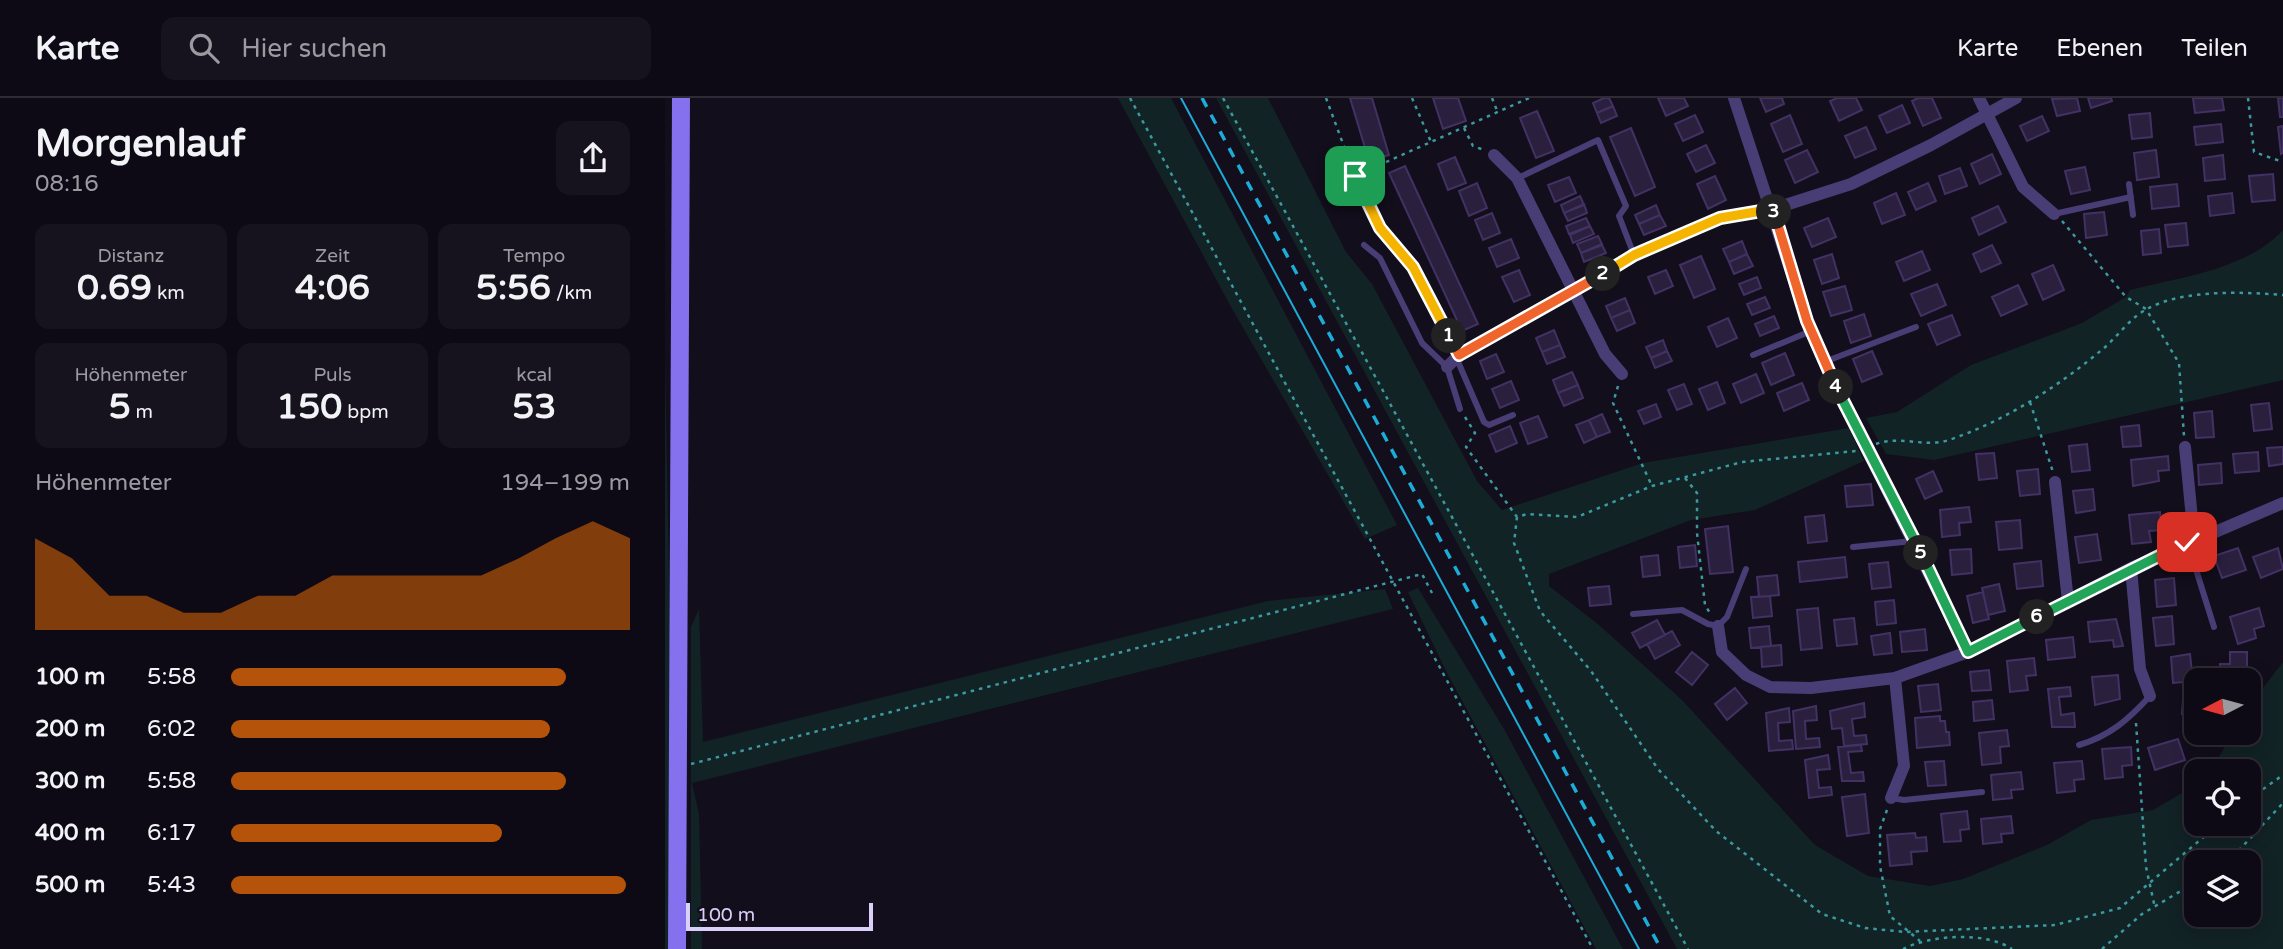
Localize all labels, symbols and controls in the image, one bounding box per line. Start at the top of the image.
search box [161,17,651,80]
text: Karte [35,29,119,68]
icon: search [185,29,223,67]
text: Hier suchen [241,33,387,64]
text: Karte [1957,34,2018,63]
text: Ebenen [2056,34,2143,63]
text: Teilen [2181,34,2248,63]
text: Morgenlauf [35,121,245,167]
button: share [556,121,630,195]
pin [1325,146,1385,206]
icon: arrive [1336,157,1374,195]
text: 08:16 [35,170,99,198]
pin: 3 [1757,194,1791,230]
text: 3 [1768,200,1779,222]
text: Distanz [97,245,164,267]
text: Zeit [315,245,350,267]
text: Tempo [503,245,565,267]
pin: 2 [1585,256,1621,292]
text: 2 [1597,262,1608,284]
text: 0.69 [77,267,152,309]
text: 4:06 [295,267,370,309]
text: 5:56 [476,267,551,309]
text: km [152,282,185,304]
text: /km [551,282,592,304]
pin: 1 [1431,318,1467,354]
text: 1 [1443,324,1454,346]
text: Höhenmeter [74,364,187,386]
text: Puls [313,364,352,386]
text: kcal [516,364,552,386]
pin: 4 [1819,370,1853,404]
text: 4 [1830,375,1841,397]
text: 5 [109,386,131,428]
text: 150 [276,386,342,428]
text: 53 [512,386,556,428]
text: m [131,401,153,423]
text: bpm [342,401,389,423]
text: Höhenmeter [35,469,172,497]
text: 194–199 m [500,469,630,497]
pin [2157,512,2217,572]
icon: check [2168,523,2206,561]
pin: 5 [1903,536,1939,570]
text: 5 [1915,541,1926,563]
pin: 6 [2019,600,2055,634]
text: 6 [2031,605,2042,627]
text: 100 m [35,663,105,691]
text: 5:58 [147,663,196,691]
north arrow [2184,668,2261,746]
map controls [2184,668,2261,927]
text: 200 m [35,715,105,743]
text: 6:02 [147,715,196,743]
button: locate [2184,759,2261,836]
text: 300 m [35,767,105,795]
text: 5:58 [147,767,196,795]
text: 400 m [35,819,105,847]
text: 6:17 [147,819,196,847]
button: layers [2184,850,2261,927]
text: 500 m [35,871,105,899]
text: 5:43 [147,871,196,899]
scale bar [686,900,873,932]
text: 100 m [697,904,755,926]

